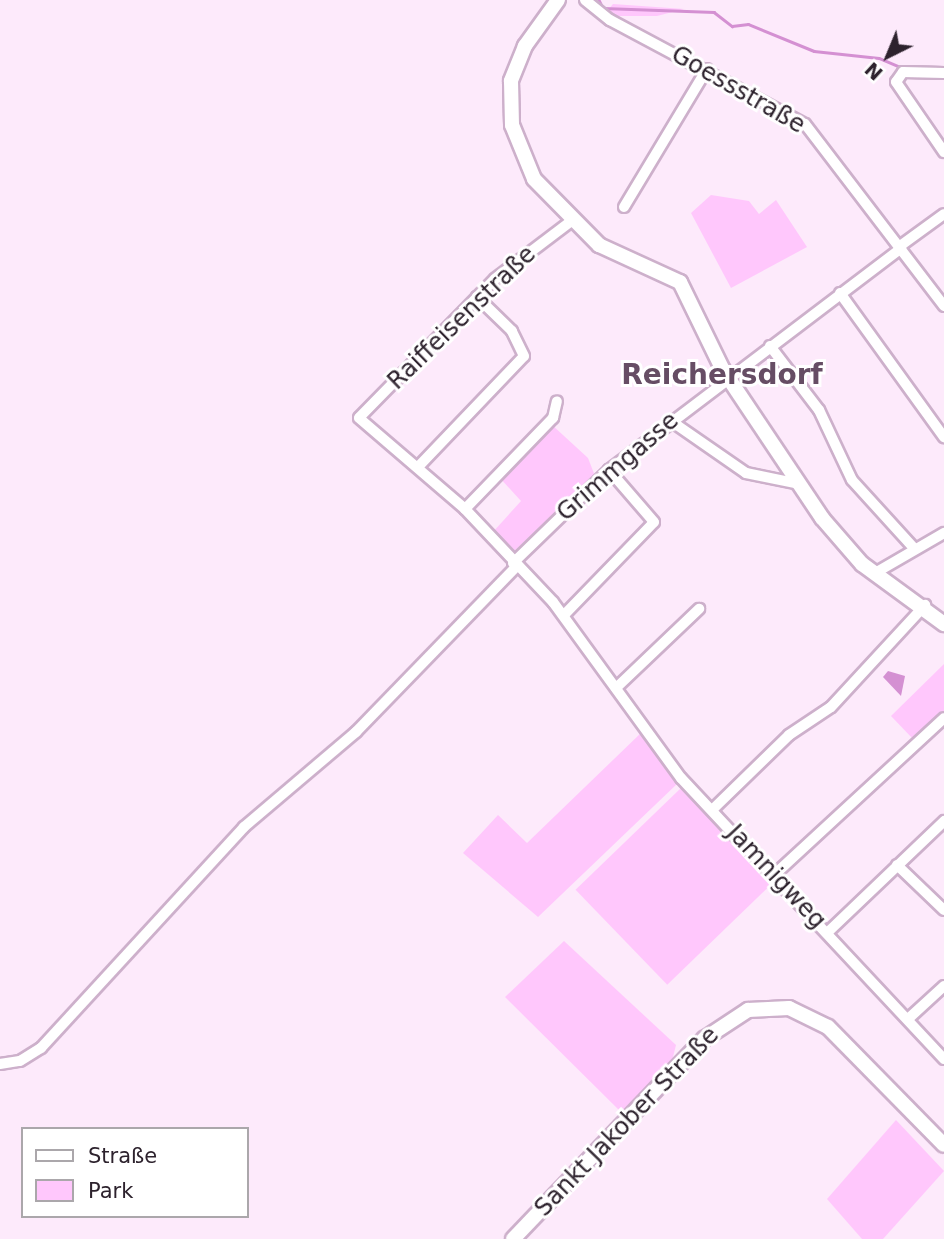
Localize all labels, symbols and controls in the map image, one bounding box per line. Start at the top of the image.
north arrow [853,21,923,91]
street label: Goessstraße [666,40,810,140]
text: N [860,58,887,85]
street label: Raiffeisenstraße [382,240,542,396]
district label: Reichersdorf [621,358,823,392]
street label: Grimmgasse [551,406,685,528]
street label: Jamnigweg [720,819,832,935]
street label: Sankt Jakober Straße [529,1021,725,1223]
legend [21,1127,248,1218]
text: Straße [88,1144,157,1168]
text: Park [88,1179,133,1203]

